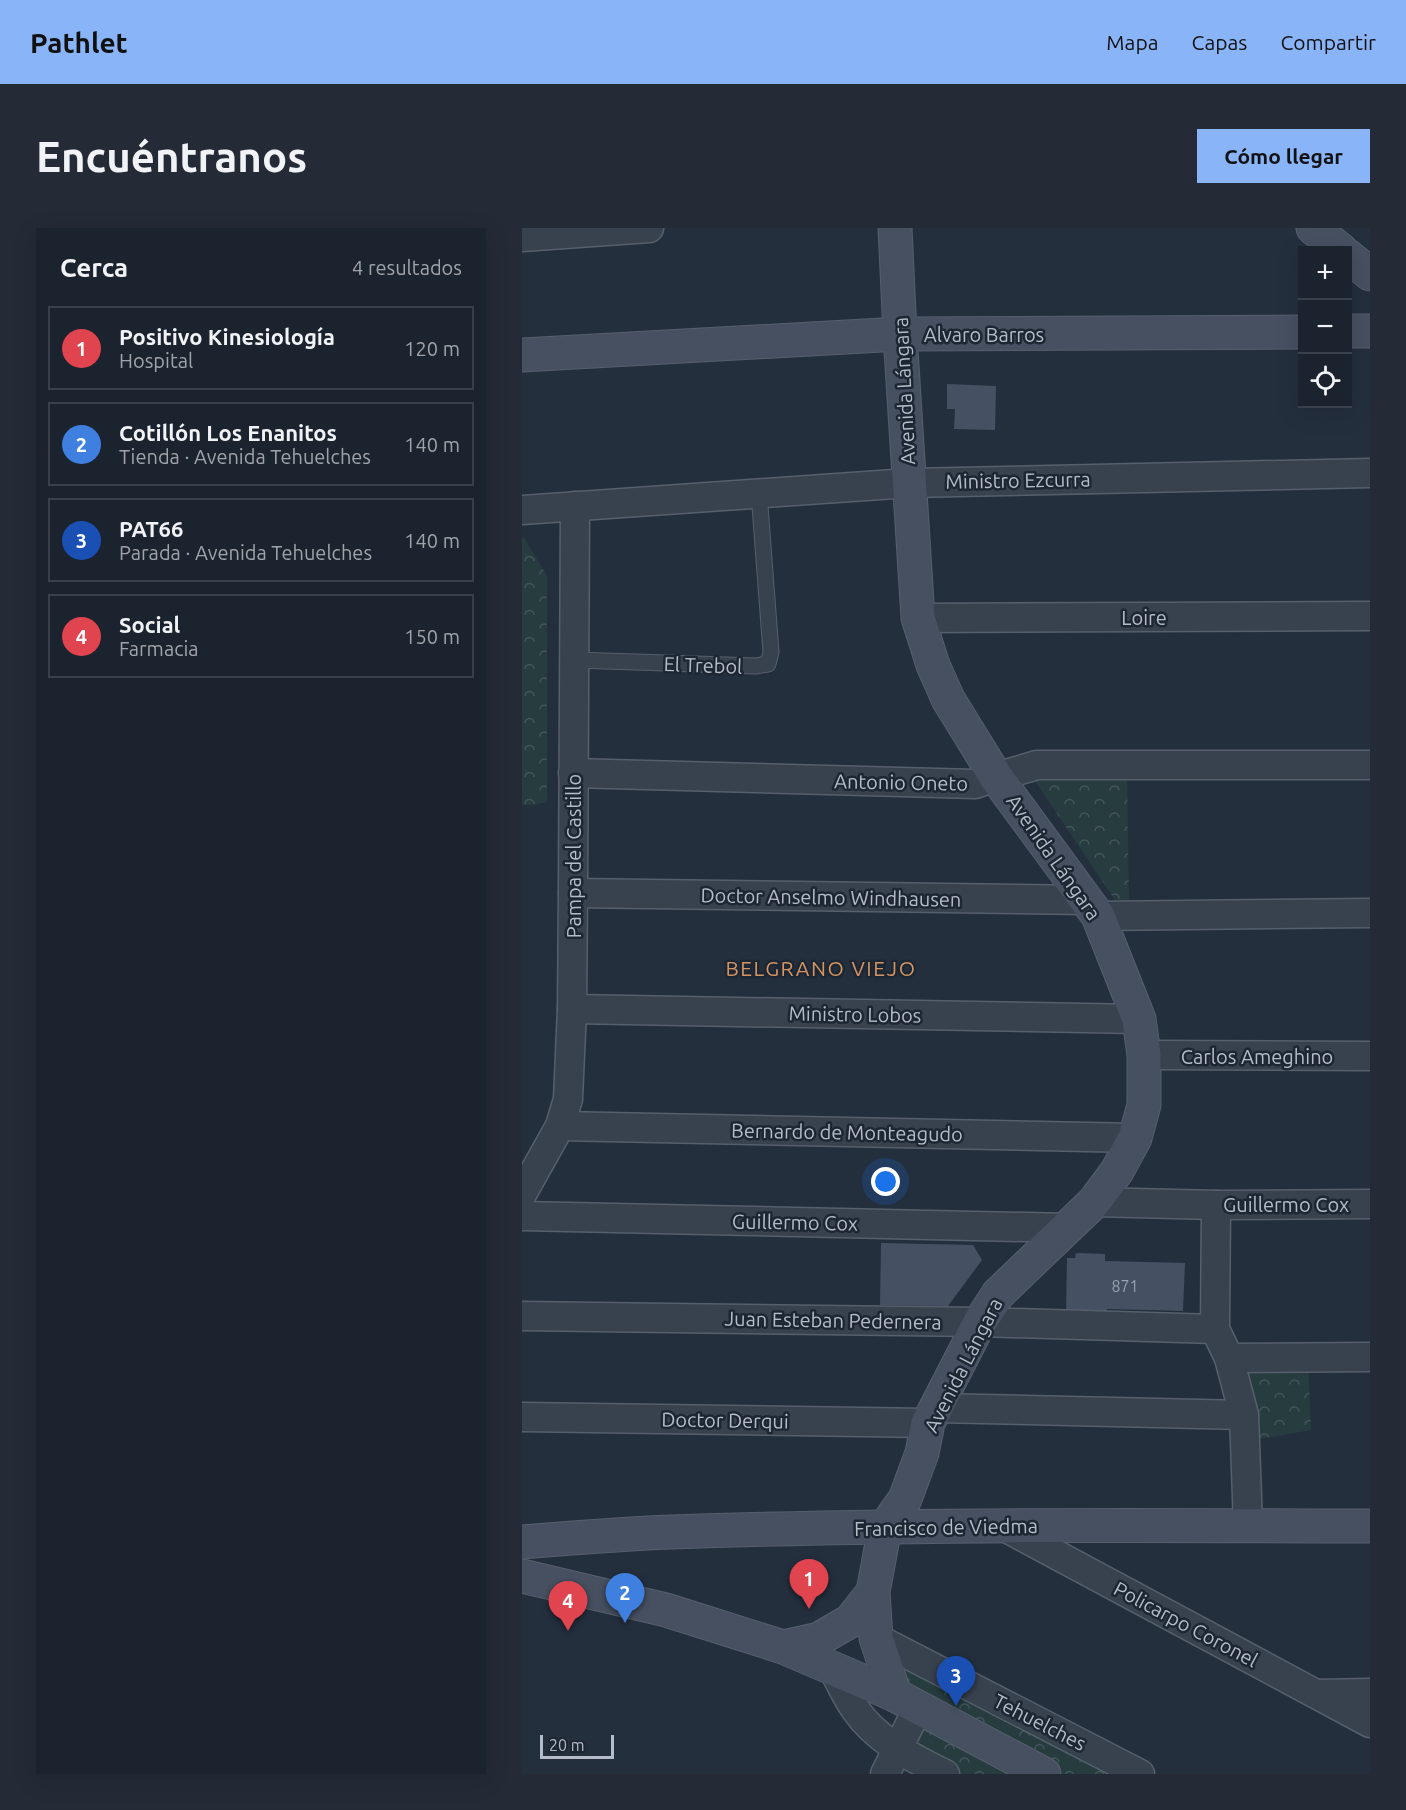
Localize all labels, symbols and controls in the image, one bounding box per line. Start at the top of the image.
text: Pathlet [30,27,128,58]
text: Mapa [1106,30,1158,54]
text: Capas [1191,30,1247,54]
text: Compartir [1280,30,1376,54]
button: Cómo llegar [1197,129,1370,183]
text: Encuéntranos [36,133,307,180]
map controls [1298,246,1352,408]
button: + [1298,246,1352,300]
text: Cerca [60,253,128,282]
text: 4 resultados [352,256,462,279]
button: − [1298,300,1352,354]
street label: Avenida Lángara [889,317,919,465]
street label: Alvaro Barros [924,323,1044,346]
text: Positivo Kinesiología [119,324,335,349]
text: 1 [76,337,87,360]
text: 120 m [404,337,460,360]
text: Hospital [119,349,193,372]
button: locate [1298,354,1352,408]
text: Cotillón Los Enanitos [119,420,337,445]
text: 2 [76,433,87,456]
text: 140 m [404,433,460,456]
text: Tienda · Avenida Tehuelches [119,445,371,468]
street label: Ministro Ezcurra [945,467,1091,493]
text: PAT66 [119,516,183,541]
text: 3 [76,529,87,552]
text: 140 m [404,529,460,552]
text: Parada · Avenida Tehuelches [119,541,372,564]
street label: Loire [1121,606,1167,629]
text: Social [119,612,180,637]
text: 4 [76,625,87,648]
text: 150 m [404,625,460,648]
text: Farmacia [119,637,199,660]
street label: El Trebol [663,652,743,678]
street label: Antonio Oneto [834,769,968,795]
street label: Pampa del Castillo [562,774,585,938]
street label: Avenida Lángara [1002,790,1106,924]
street label: Doctor Anselmo Windhausen [700,883,962,911]
district label: BELGRANO VIEJO [726,956,917,980]
street label: Ministro Lobos [788,1001,922,1027]
street label: Carlos Ameghino [1181,1045,1333,1068]
street label: Bernardo de Monteagudo [731,1118,963,1146]
your location [871,1167,900,1196]
street label: Guillermo Cox [1223,1193,1349,1216]
street label: Guillermo Cox [732,1209,858,1235]
house number: 871 [1111,1277,1139,1295]
street label: Avenida Lángara [919,1294,1007,1436]
street label: Juan Esteban Pedernera [724,1307,942,1333]
street label: Doctor Derqui [661,1407,789,1433]
street label: Francisco de Viedma [854,1514,1038,1540]
pin: 1 [790,1560,828,1609]
pin: 2 [606,1574,644,1623]
street label: Policarpo Coronel [1110,1576,1262,1672]
pin: 4 [548,1582,588,1631]
pin: 3 [936,1656,976,1706]
street label: Tehuelches [990,1689,1090,1755]
scale bar [540,1732,614,1760]
text: 20 m [549,1736,585,1754]

